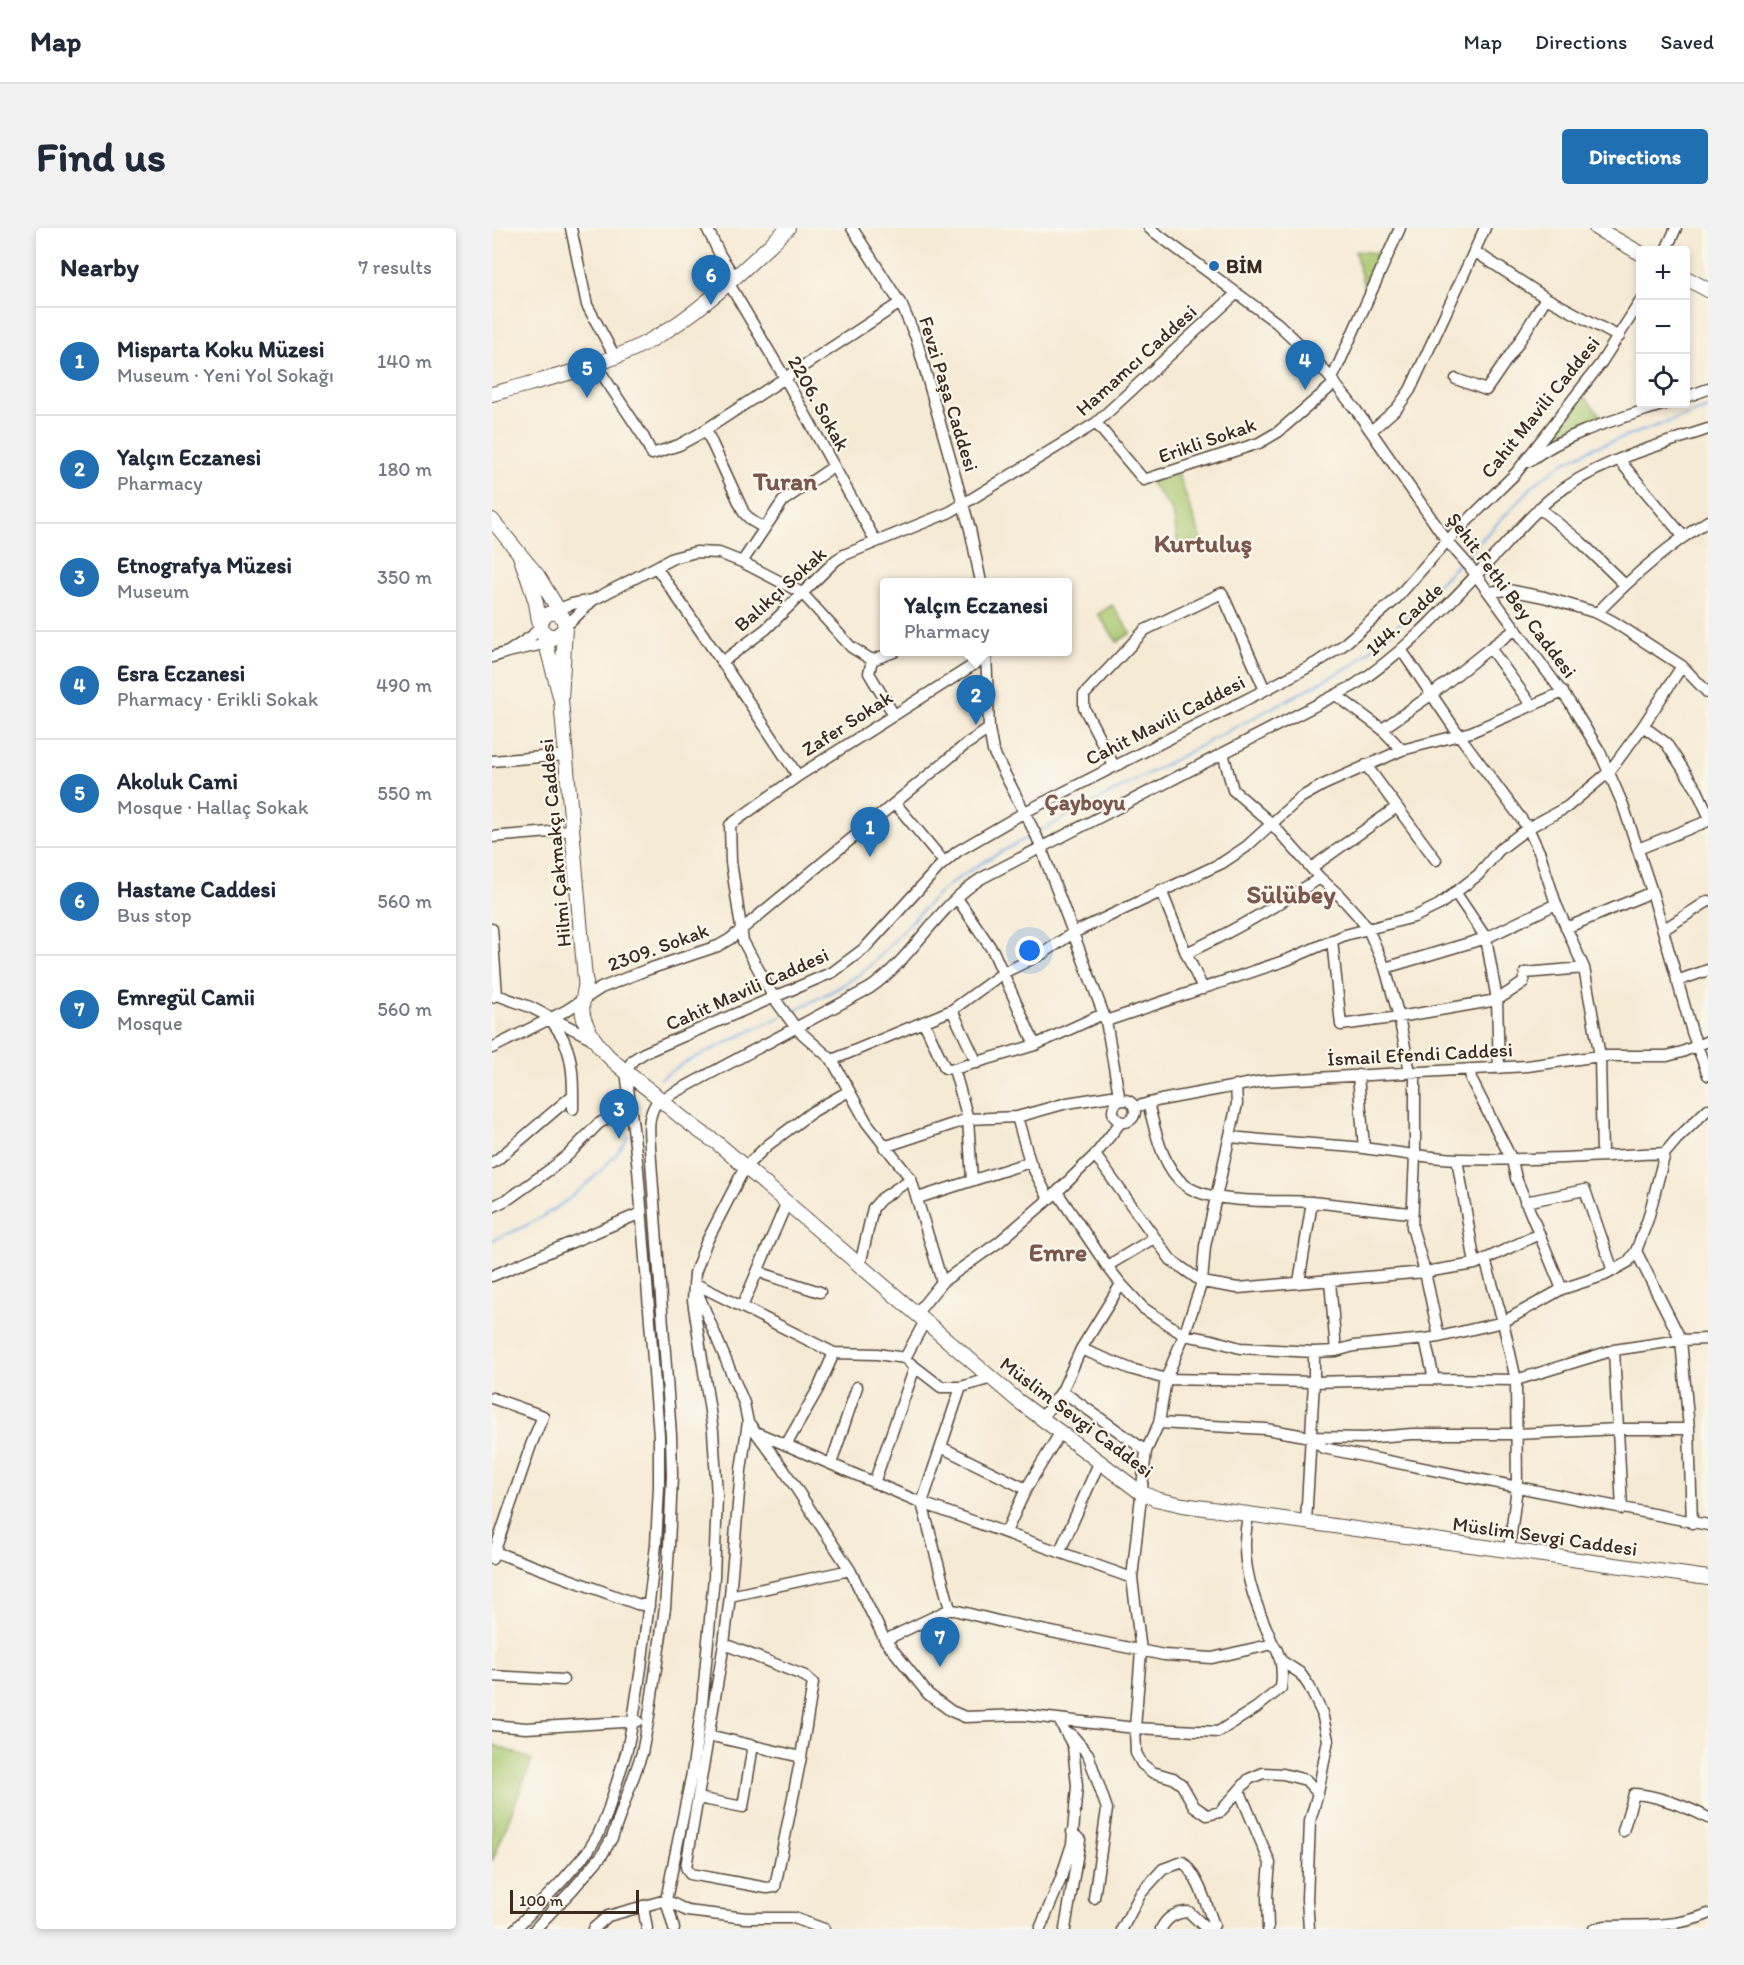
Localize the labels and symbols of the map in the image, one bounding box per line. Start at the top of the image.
place label: BİM [1226,254,1263,278]
pin: 6 [692,256,730,305]
marker: BİM [1207,259,1221,273]
street label: Hamamcı Caddesi [1071,299,1201,421]
street label: Fevzi Paşa Caddesi [914,314,984,474]
street label: Cahit Mavili Caddesi [1475,331,1605,483]
pin: 4 [1286,340,1324,390]
pin: 5 [568,348,607,398]
street label: 2206. Sokak [783,351,855,455]
street label: Erikli Sokak [1155,412,1259,468]
district label: Turan [752,465,817,497]
street label: Şehit Fethi Bey Caddesi [1442,507,1582,683]
district label: Kurtuluş [1154,527,1252,559]
street label: Balıkçı Sokak [729,541,831,637]
street label: 144. Cadde [1360,577,1448,661]
street label: Cahit Mavili Caddesi [1081,669,1249,771]
pin: 2 [956,676,996,725]
street label: Zafer Sokak [797,684,897,761]
street label: Hilmi Çakmakçı Caddesi [534,738,576,948]
district label: Çayboyu [1045,789,1126,816]
pin: 1 [850,808,890,857]
district label: Sülübey [1247,878,1336,910]
street label: 2309. Sokak [604,918,712,976]
your location [1015,936,1044,965]
street label: Cahit Mavili Caddesi [662,942,832,1036]
street label: İsmail Efendi Caddesi [1327,1037,1513,1071]
pin: 3 [600,1090,638,1139]
district label: Emre [1029,1236,1087,1268]
street label: Müslim Sevgi Caddesi [995,1351,1159,1483]
street label: Müslim Sevgi Caddesi [1451,1511,1639,1561]
pin: 7 [920,1618,960,1667]
scale bar [510,1887,639,1914]

